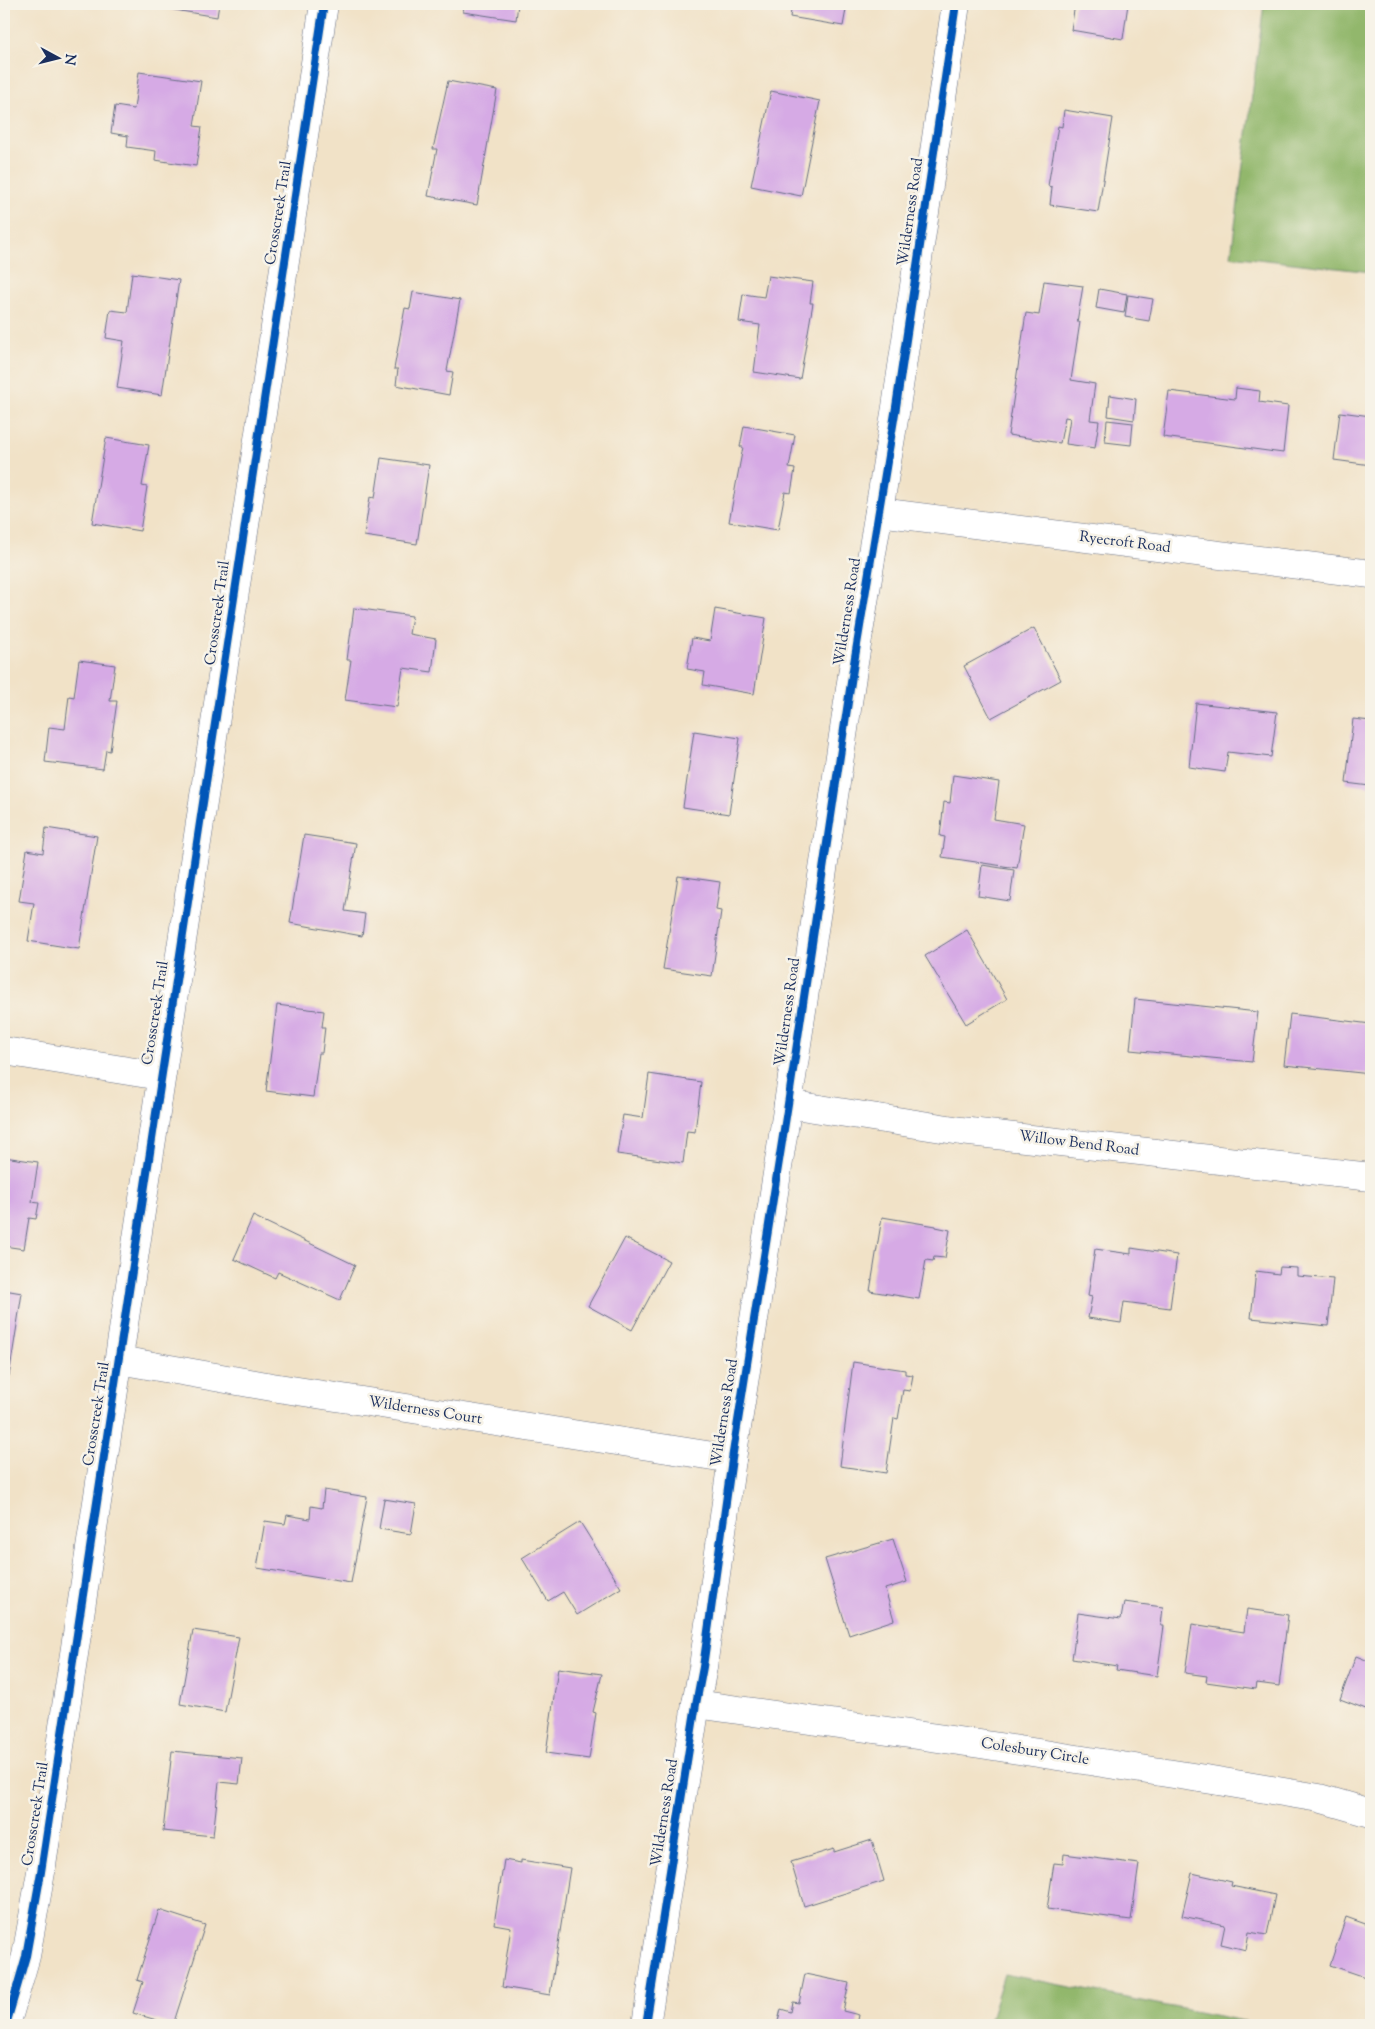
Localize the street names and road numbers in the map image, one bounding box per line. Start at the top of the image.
street label: Wilderness Road [893,156,929,268]
street label: Crosscreek Trail [260,159,298,267]
street label: Ryecroft Road [1078,527,1172,559]
street label: Wilderness Road [829,556,867,668]
street label: Crosscreek Trail [200,559,236,667]
street label: Wilderness Road [770,956,806,1068]
street label: Crosscreek Trail [137,959,175,1067]
street label: Willow Bend Road [1018,1126,1141,1162]
street label: Wilderness Road [706,1357,744,1469]
street label: Crosscreek Trail [78,1360,116,1468]
street label: Wilderness Court [367,1392,483,1430]
street label: Colesbury Circle [979,1733,1091,1771]
street label: Wilderness Road [646,1757,684,1869]
street label: Crosscreek Trail [17,1760,55,1868]

